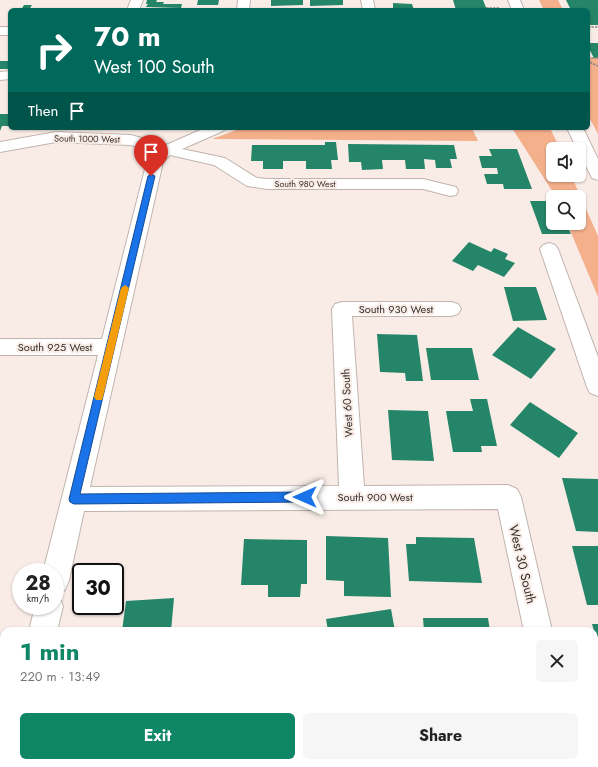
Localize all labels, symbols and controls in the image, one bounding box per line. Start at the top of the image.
text: 70 m [94,16,161,57]
icon: right [28,24,80,76]
text: West 100 South [94,54,215,80]
text: Then [28,100,58,122]
icon: arrive [66,100,88,122]
street label: South 1000 West [54,131,121,146]
pin [134,135,168,176]
icon: arrive [140,141,162,163]
map controls [546,142,586,230]
button: sound [546,142,586,182]
street label: South 980 West [275,177,336,190]
button: search [546,190,586,230]
street label: South 930 West [359,301,434,317]
street label: South 925 West [18,339,93,355]
street label: West 60 South [337,368,357,438]
position arrow [284,476,326,518]
street label: South 900 West [337,489,413,505]
street label: West 30 South [504,523,541,606]
speed limit sign: 30 [72,563,124,615]
text: 28 [25,569,51,598]
text: km/h [27,591,49,606]
text: 1 min [20,634,80,669]
button: close [536,640,578,682]
text: 220 m · 13:49 [20,667,100,686]
button: Exit [20,713,295,759]
button: Share [303,713,578,759]

